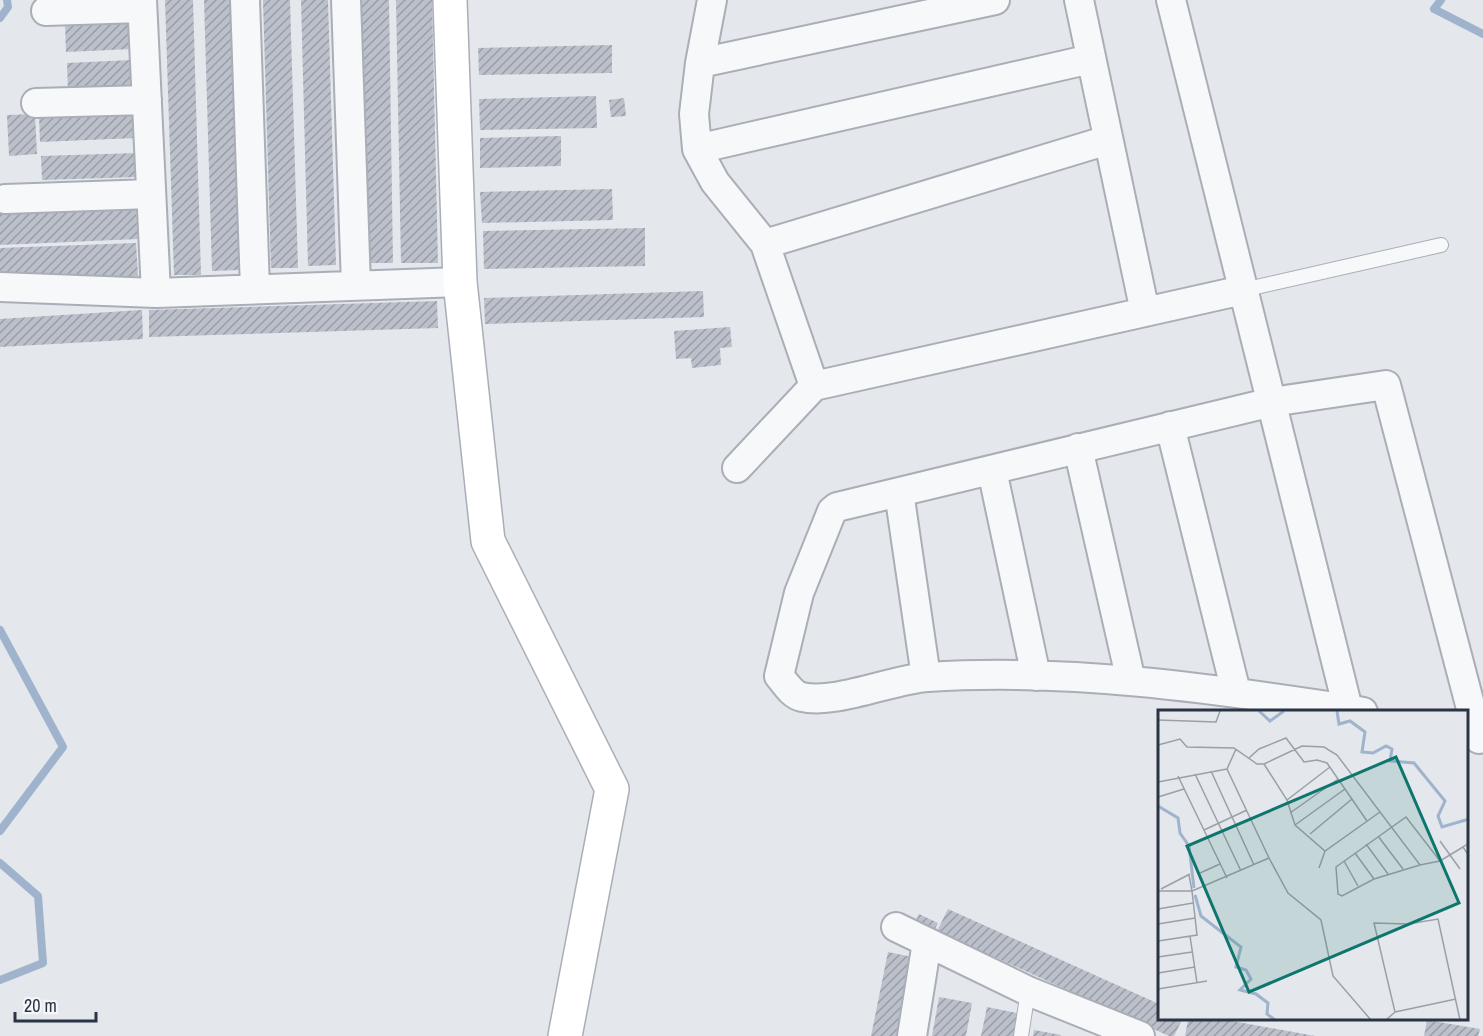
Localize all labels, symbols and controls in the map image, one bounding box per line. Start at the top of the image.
inset map [1158,710,1468,1021]
scale bar [15,985,96,1023]
text: 20 m [24,993,57,1018]

